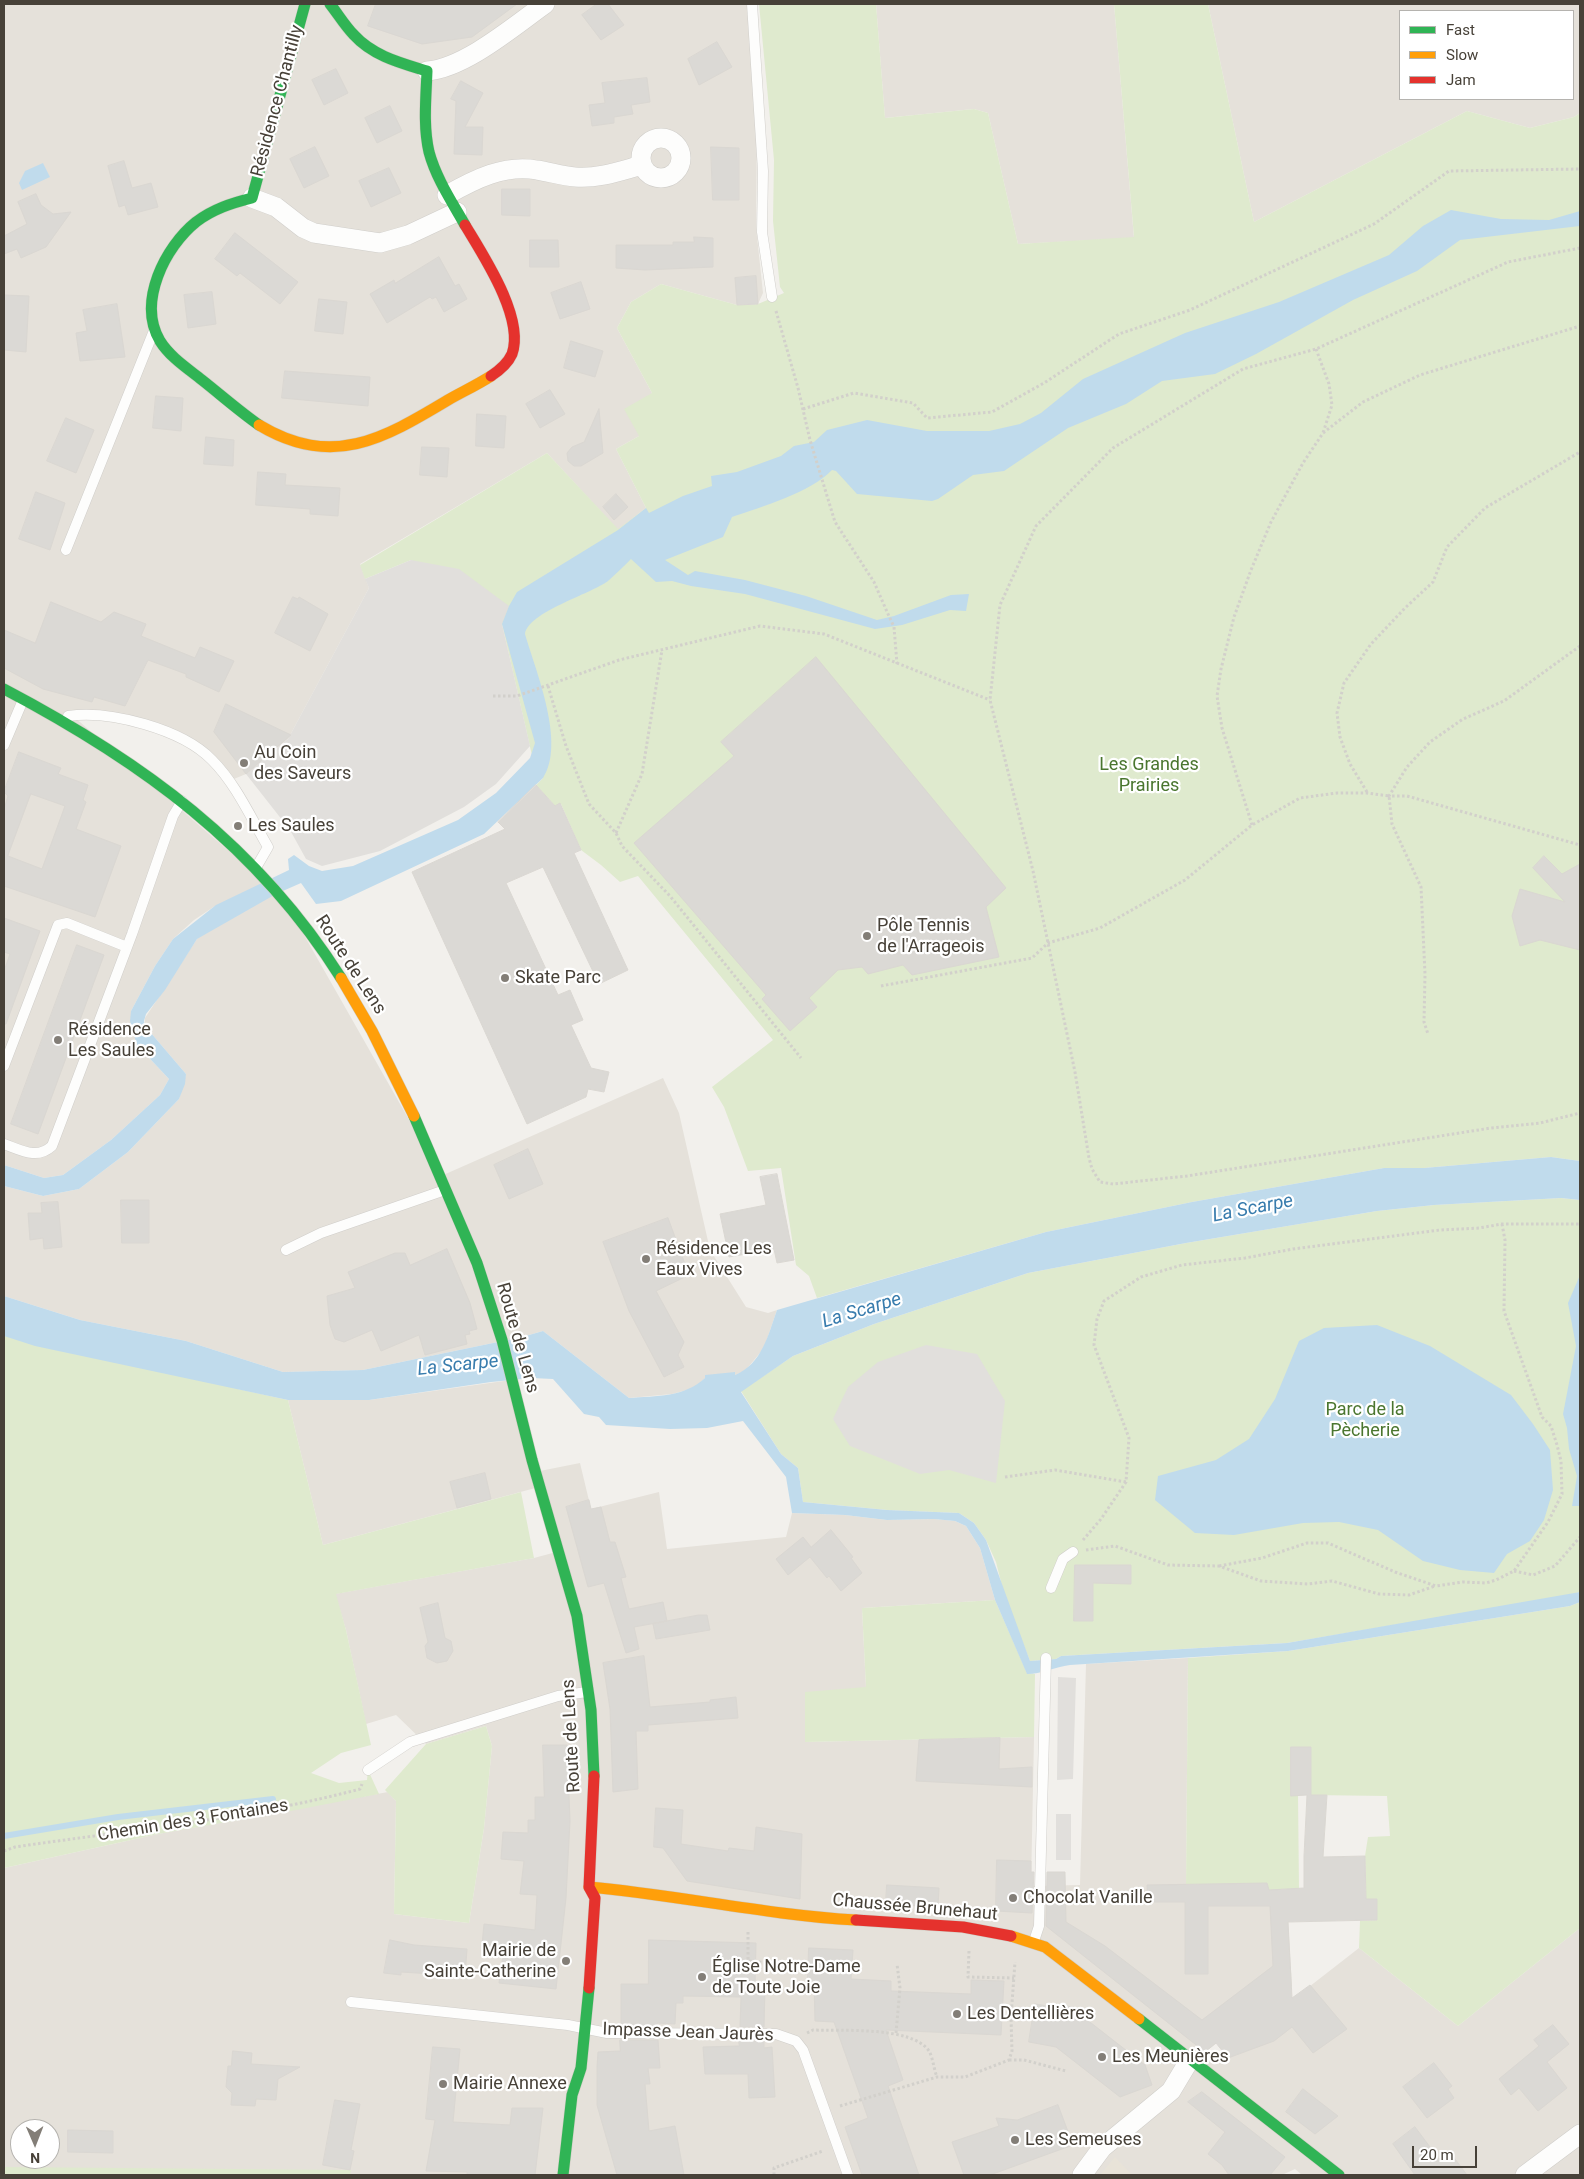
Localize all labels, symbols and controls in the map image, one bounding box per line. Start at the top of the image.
legend [1399,10,1574,100]
text: Fast [1446,21,1475,39]
street label: Résidence Chantilly [247,23,309,179]
text: Slow [1446,46,1478,64]
text: Jam [1446,71,1476,89]
place label: Au Coin des Saveurs [254,742,351,784]
park label: Les Grandes Prairies [1099,754,1199,796]
marker: Au Coin des Saveurs [238,757,250,769]
place label: Les Saules [248,815,335,837]
marker: Les Saules [232,820,244,832]
street label: Route de Lens [310,911,390,1019]
place label: Pôle Tennis de l'Arrageois [877,915,985,958]
marker: Pôle Tennis de l'Arrageois [861,930,873,942]
place label: Skate Parc [515,967,601,989]
marker: Skate Parc [499,972,511,984]
place label: Résidence Les Saules [68,1019,155,1062]
marker: Résidence Les Saules [52,1034,64,1046]
water label: La Scarpe [1211,1190,1295,1228]
place label: Résidence Les Eaux Vives [656,1238,772,1280]
marker: Résidence Les Eaux Vives [640,1253,652,1265]
street label: Route de Lens [491,1280,543,1396]
water label: La Scarpe [820,1288,904,1334]
water label: La Scarpe [416,1350,500,1382]
park label: Parc de la Pècherie [1325,1399,1405,1442]
street label: Route de Lens [558,1679,586,1793]
street label: Chemin des 3 Fontaines [96,1795,290,1847]
place label: Chocolat Vanille [1023,1887,1153,1909]
street label: Chaussée Brunehaut [832,1890,998,1926]
marker: Chocolat Vanille [1007,1892,1019,1904]
place label: Mairie de Sainte-Catherine [424,1940,556,1982]
marker: Mairie de Sainte-Catherine [560,1955,572,1967]
place label: Église Notre-Dame de Toute Joie [712,1956,861,1998]
marker: Église Notre-Dame de Toute Joie [696,1971,708,1983]
place label: Les Dentellières [967,2003,1094,2025]
marker: Les Dentellières [951,2008,963,2020]
street label: Impasse Jean Jaurès [602,2019,774,2047]
place label: Les Meunières [1112,2046,1229,2068]
marker: Les Meunières [1096,2051,1108,2063]
place label: Mairie Annexe [453,2073,567,2095]
marker: Mairie Annexe [437,2078,449,2090]
north arrow [10,2119,60,2169]
place label: Les Semeuses [1025,2129,1142,2151]
marker: Les Semeuses [1009,2134,1021,2146]
scale bar [1414,2136,1479,2168]
text: 20 m [1420,2146,1454,2164]
text: N [30,2150,40,2166]

